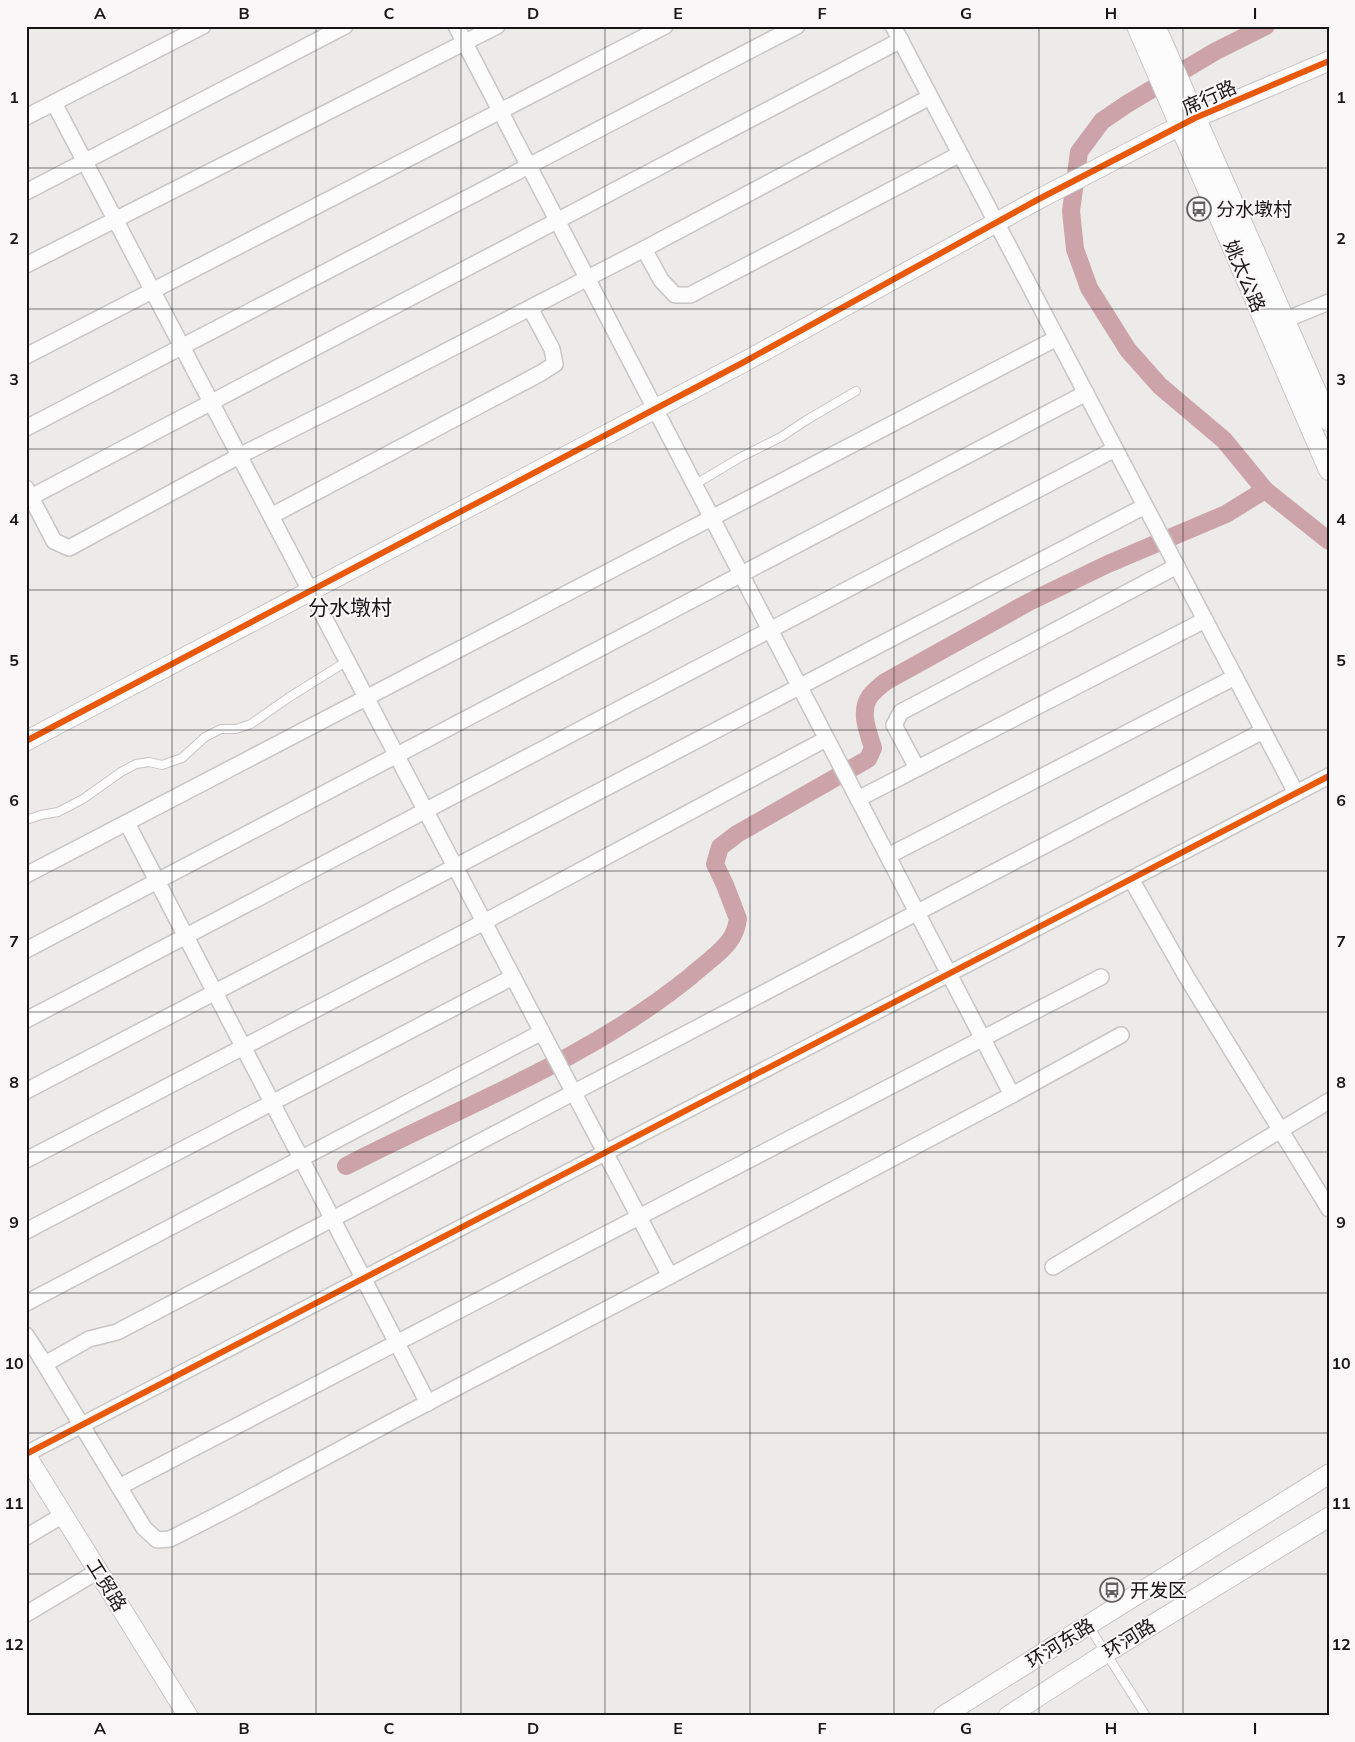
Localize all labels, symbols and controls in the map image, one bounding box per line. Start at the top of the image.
text: A [94,3,106,23]
text: B [238,3,250,23]
text: C [384,3,395,23]
text: D [527,3,539,23]
text: E [673,3,683,23]
text: F [817,3,827,23]
text: G [960,3,972,23]
text: H [1105,3,1117,23]
text: I [1253,3,1257,23]
street label: 席行路 [1178,74,1240,120]
text: 1 [9,87,19,107]
text: 1 [1336,87,1346,107]
bus stop icon: 分水墩村 [1186,196,1212,222]
place label: 分水墩村 [1216,197,1292,221]
text: 2 [9,228,19,248]
text: 2 [1336,228,1346,248]
street label: 姚太公路 [1219,236,1271,316]
text: 3 [9,369,19,389]
text: 3 [1336,369,1346,389]
text: 4 [9,509,19,529]
text: 4 [1336,509,1346,529]
district label: 分水墩村 [308,594,392,620]
text: 5 [9,650,19,670]
text: 5 [1336,650,1346,670]
text: 6 [9,790,19,810]
text: 6 [1336,790,1346,810]
text: 7 [9,931,19,951]
text: 7 [1336,931,1346,951]
text: 8 [9,1072,19,1092]
text: 8 [1336,1072,1346,1092]
text: 9 [9,1212,19,1232]
text: 9 [1336,1212,1346,1232]
text: 10 [4,1353,24,1373]
text: 10 [1331,1353,1351,1373]
text: 11 [4,1493,24,1513]
text: 11 [1331,1493,1351,1513]
street label: 工贸路 [82,1554,132,1616]
bus stop icon: 开发区 [1099,1577,1125,1603]
place label: 开发区 [1130,1578,1187,1602]
street label: 环河东路 [1021,1613,1099,1673]
street label: 环河路 [1098,1613,1160,1663]
text: 12 [4,1634,24,1654]
text: 12 [1331,1634,1351,1654]
text: A [94,1718,106,1738]
text: B [238,1718,250,1738]
text: C [384,1718,395,1738]
text: D [527,1718,539,1738]
text: E [673,1718,683,1738]
text: F [817,1718,827,1738]
text: G [960,1718,972,1738]
text: H [1105,1718,1117,1738]
text: I [1253,1718,1257,1738]

